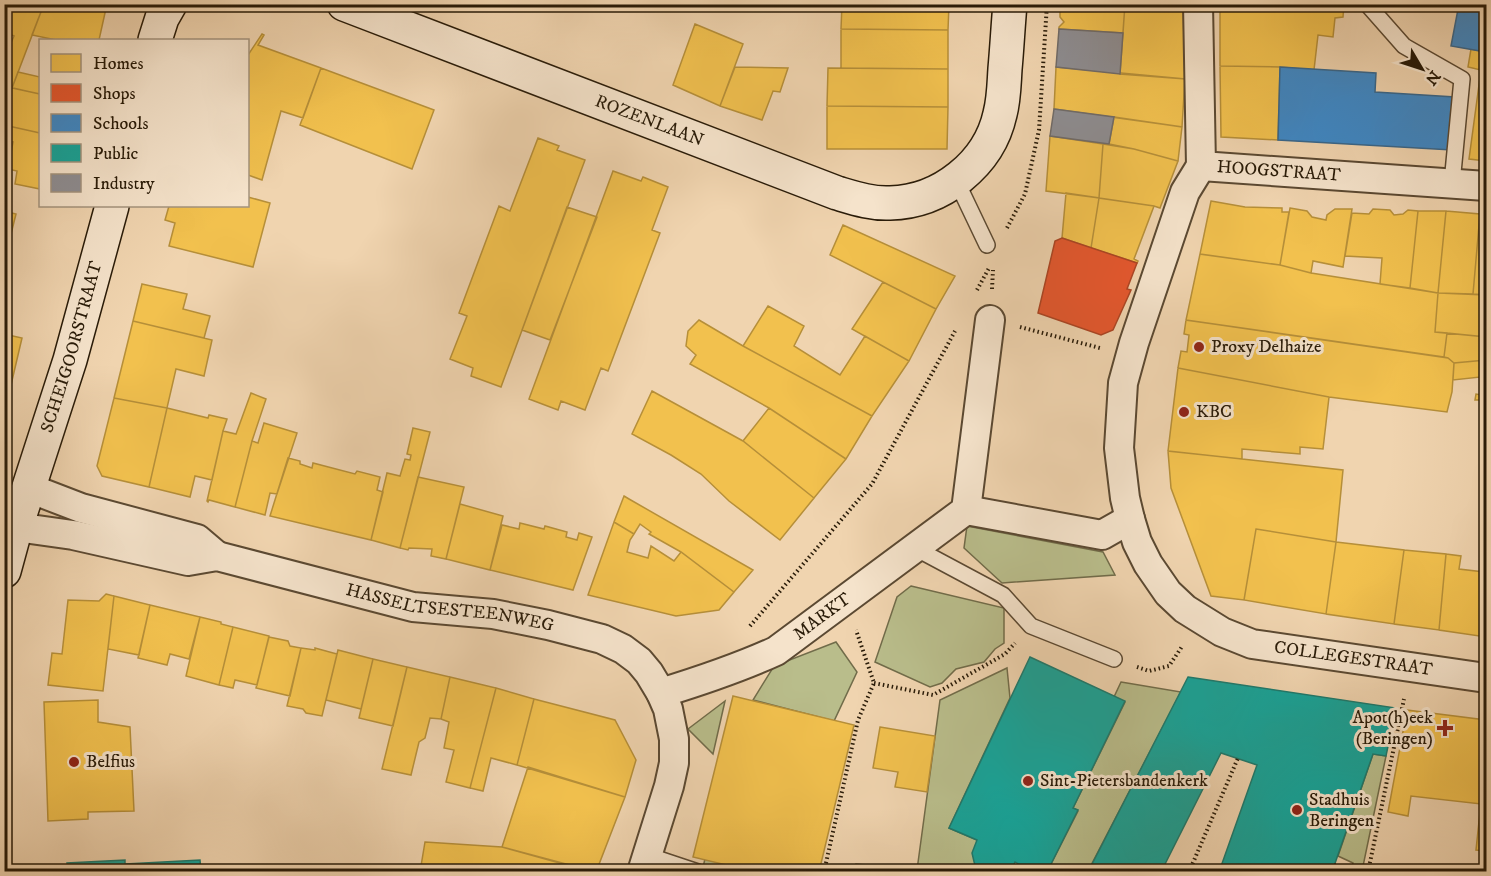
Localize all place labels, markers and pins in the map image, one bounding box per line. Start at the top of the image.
place label: Proxy Delhaize [1211,336,1321,358]
marker: Proxy Delhaize [1192,340,1206,354]
place label: KBC [1196,401,1232,423]
marker: KBC [1177,405,1191,419]
place label: Apot(h)eek (Beringen) [1352,707,1433,750]
marker: Apot(h)eek (Beringen) [1438,721,1452,735]
place label: Belfius [86,751,135,773]
marker: Belfius [67,755,81,769]
place label: Sint-Pietersbandenkerk [1040,770,1208,792]
marker: Sint-Pietersbandenkerk [1021,774,1035,788]
place label: Stadhuis Beringen [1309,789,1375,832]
marker: Stadhuis Beringen [1290,803,1304,817]

